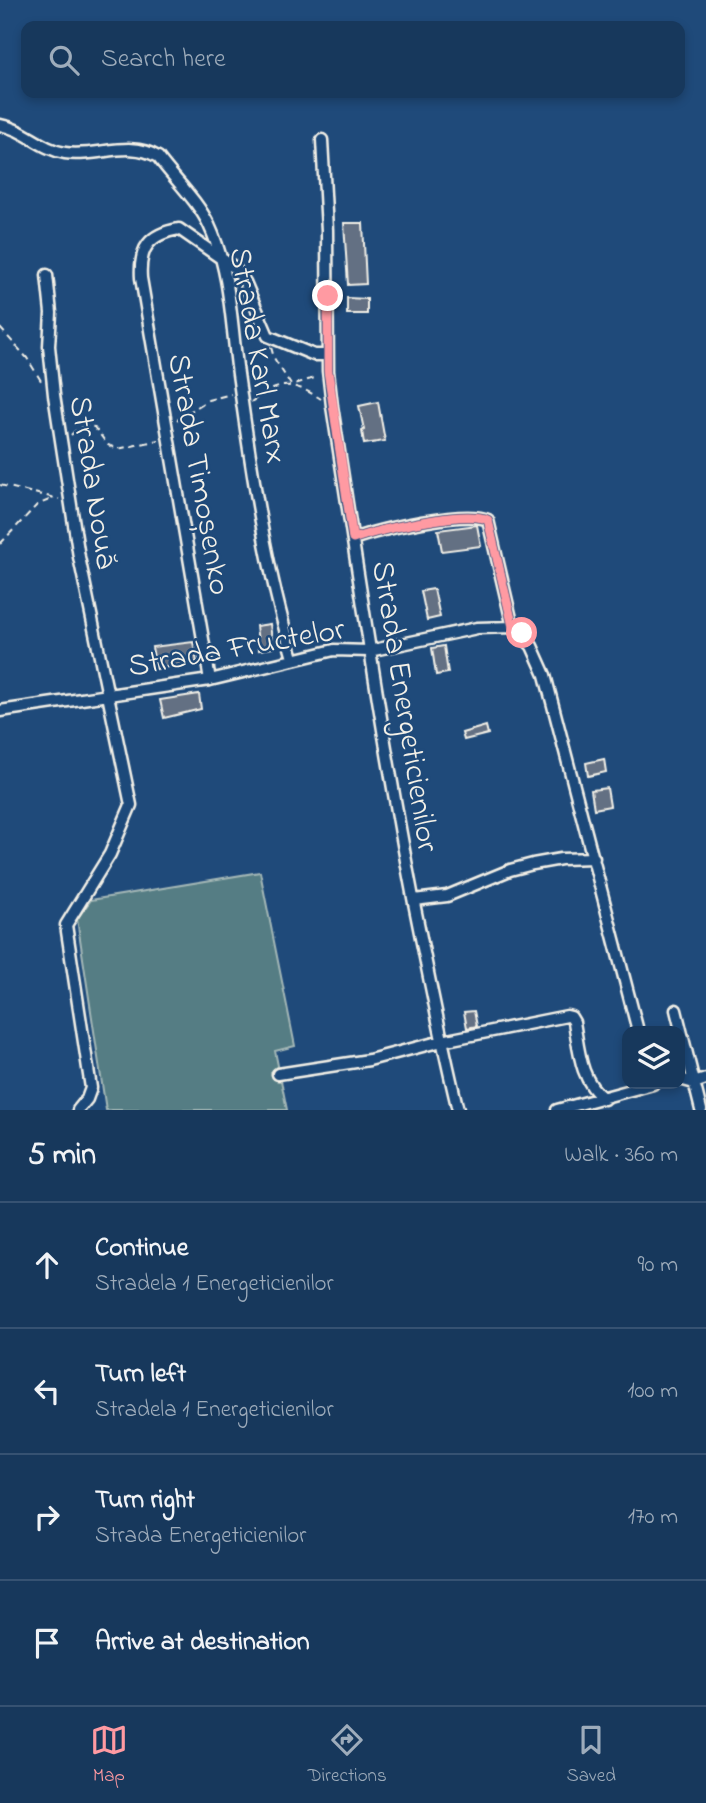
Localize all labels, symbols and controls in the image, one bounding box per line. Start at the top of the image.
search box [21,21,685,98]
icon: search [45,41,83,79]
text: Search here [101,41,226,79]
street label: Strada Karl Marx [214,244,299,467]
route end [312,280,343,311]
street label: Strada Timoșenko [153,350,242,599]
street label: Strada Nouă [55,393,128,572]
street label: Strada Energeticienilor [357,558,450,856]
street label: Strada Fructelor [125,607,349,692]
route start [506,617,537,648]
map controls [622,1026,685,1089]
button: layers [622,1026,685,1089]
text: 5 min [28,1134,96,1178]
text: Walk · 360 m [564,1139,678,1172]
text: Continue [95,1230,188,1268]
icon: ahead [28,1246,66,1284]
text: 90 m [638,1249,678,1282]
text: Stradela 1 Energeticienilor [95,1268,334,1301]
text: Turn left [95,1356,186,1394]
icon: left [28,1372,66,1410]
text: 100 m [627,1375,678,1408]
text: Stradela 1 Energeticienilor [95,1394,334,1427]
text: Turn right [95,1482,195,1520]
icon: right [28,1498,66,1536]
text: 170 m [628,1501,678,1534]
text: Strada Energeticienilor [95,1520,306,1553]
icon: arrive [28,1624,66,1662]
text: Arrive at destination [95,1624,310,1662]
tab: Map [90,1721,128,1790]
tab: Directions [308,1721,387,1790]
tab: Saved [567,1721,616,1790]

